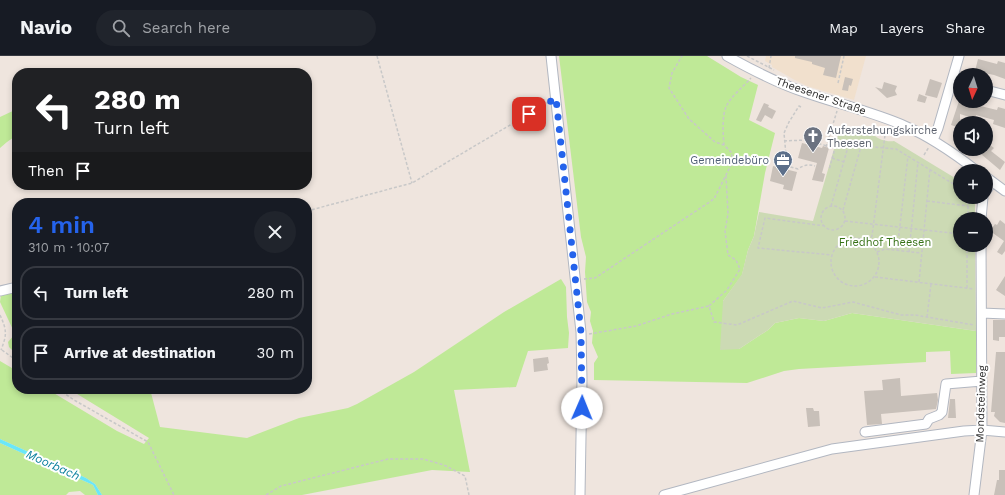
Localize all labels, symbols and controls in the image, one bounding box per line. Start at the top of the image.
search box [96,10,376,46]
text: Navio [20,16,72,39]
icon: search [110,17,132,39]
text: Search here [142,19,230,37]
text: Map [829,20,858,36]
text: Layers [880,20,924,36]
text: Share [946,20,985,36]
north arrow [953,68,993,108]
map controls [953,68,993,252]
street label: Theesener Straße [774,74,868,118]
text: 280 m [94,83,181,116]
icon: left [28,84,80,136]
pin [512,97,546,131]
icon: arrive [518,103,540,125]
button: sound [953,116,993,156]
text: Turn left [94,117,169,138]
place label: Auferstehungskirche Theesen [827,124,937,150]
church icon: Auferstehungskirche Theesen [802,125,824,153]
office icon: Gemeindebüro [772,149,794,177]
place label: Gemeindebüro [690,154,769,167]
icon: arrive [72,160,94,182]
text: Then [28,162,64,180]
button: + [953,164,993,204]
text: 4 min [28,211,95,239]
button: close [254,211,296,253]
button: − [953,212,993,252]
park label: Friedhof Theesen [839,236,931,249]
text: 310 m · 10:07 [28,240,109,255]
icon: left [30,282,52,304]
text: Turn left [64,284,128,302]
text: 280 m [247,284,294,302]
icon: arrive [30,342,52,364]
text: Arrive at destination [64,344,216,362]
text: 30 m [257,344,294,362]
street label: Mondsteinweg [973,365,989,443]
position arrow [561,387,603,429]
water label: Moorbach [24,447,82,483]

